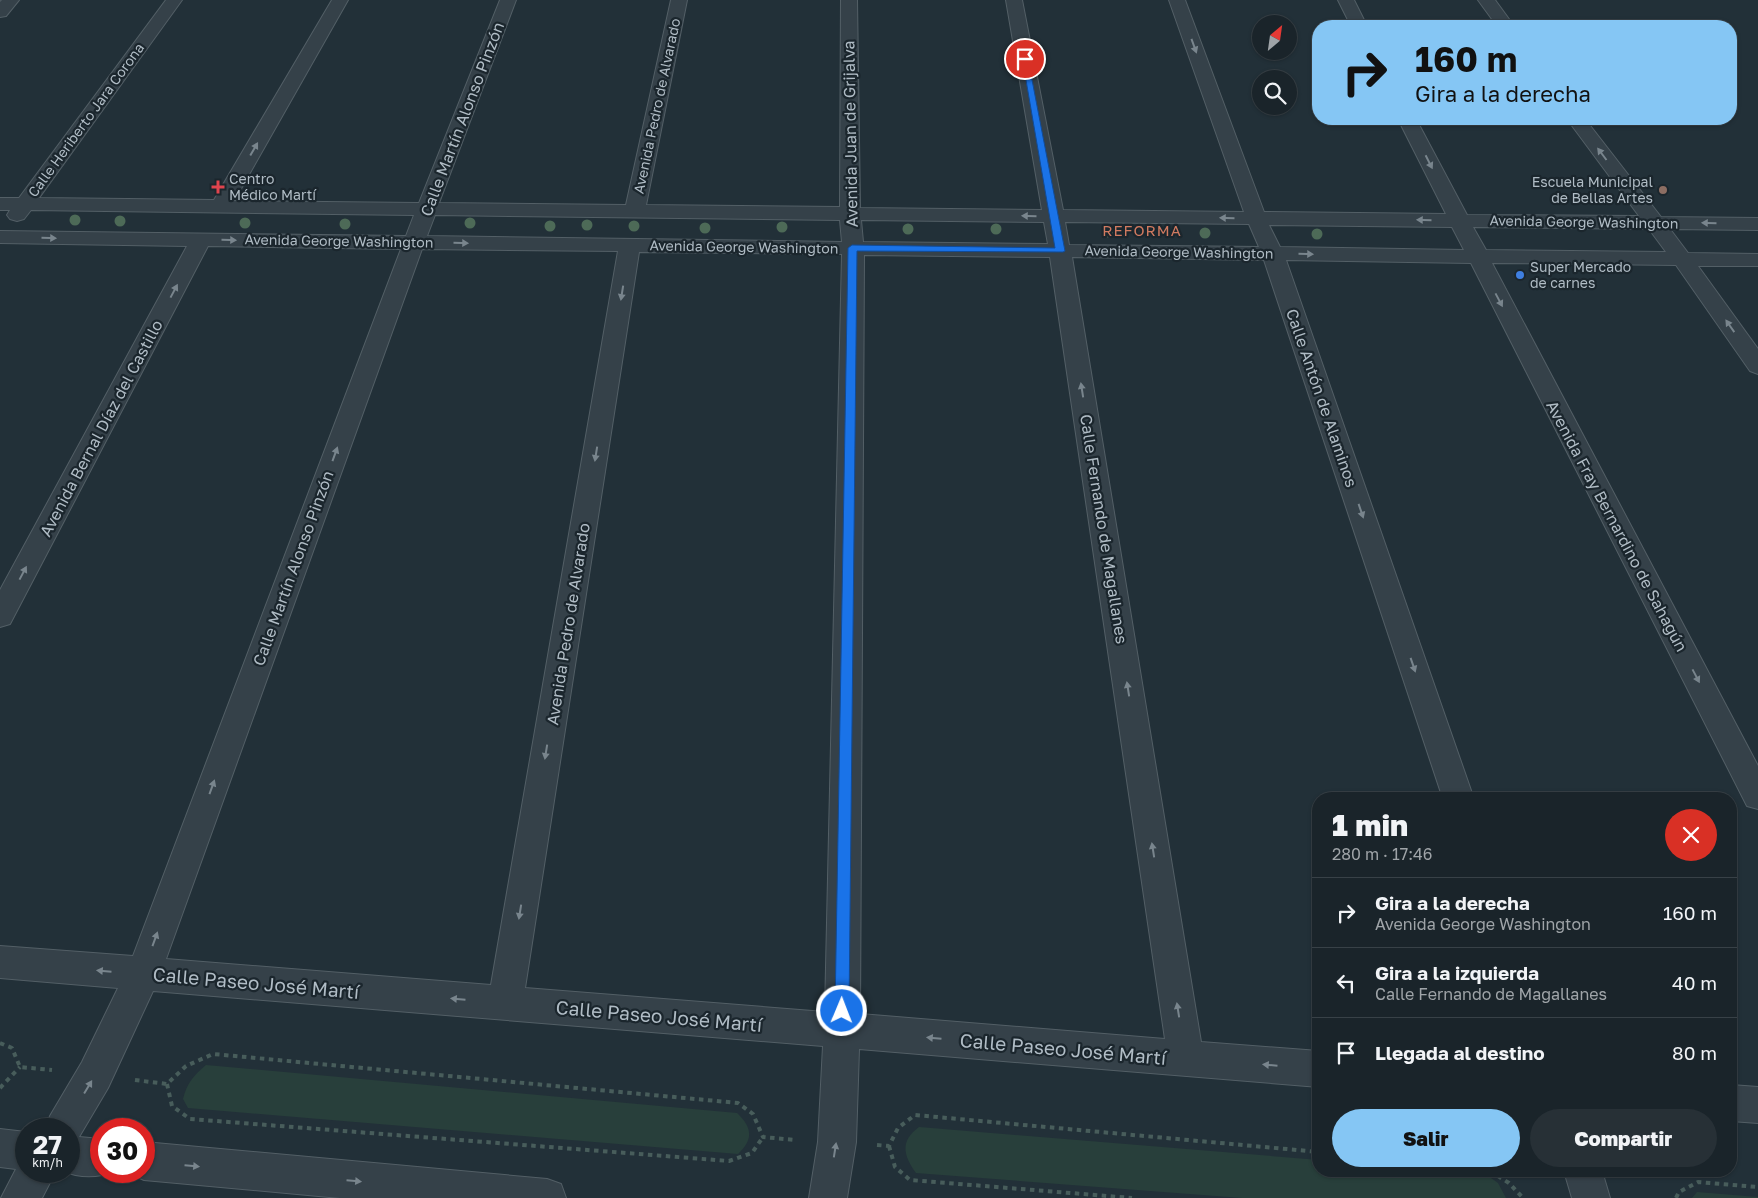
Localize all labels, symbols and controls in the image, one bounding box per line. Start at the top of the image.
north arrow [1252,15,1298,60]
map controls [1252,15,1297,115]
street label: Avenida Pedro de Alvarado [630,17,683,195]
street label: Calle Martín Alonso Pinzón [416,19,508,219]
pin [1004,38,1046,80]
text: 160 m [1415,38,1517,80]
street label: Calle Heriberto Jara Corona [24,39,147,200]
one-way arrow [1190,39,1198,54]
street label: Avenida Juan de Grijalva [838,40,862,228]
icon: right [1332,40,1397,105]
icon: arrive [1011,45,1039,73]
button: search [1252,70,1297,115]
text: Gira a la derecha [1415,80,1591,107]
one-way arrow [250,142,259,156]
one-way arrow [1596,148,1607,161]
one-way arrow [1425,155,1433,169]
place label: Centro Médico Martí [229,170,317,203]
place label: Escuela Municipal de Bellas Artes [1532,173,1653,206]
marker: Centro Médico Martí [211,180,225,194]
marker: Escuela Municipal de Bellas Artes [1657,184,1669,196]
one-way arrow [1021,211,1037,219]
street label: Avenida George Washington [1489,211,1679,232]
one-way arrow [1219,214,1235,222]
one-way arrow [1416,216,1432,224]
one-way arrow [1701,219,1717,227]
district label: REFORMA [1102,221,1182,239]
street label: Avenida George Washington [244,230,434,251]
one-way arrow [41,234,57,242]
one-way arrow [221,236,237,244]
street label: Avenida George Washington [649,236,839,257]
one-way arrow [453,239,469,247]
street label: Avenida George Washington [1084,241,1274,262]
one-way arrow [1298,250,1314,258]
place label: Super Mercado de carnes [1530,258,1631,291]
marker: Super Mercado de carnes [1514,269,1526,281]
one-way arrow [170,284,178,298]
one-way arrow [618,286,626,302]
one-way arrow [1495,292,1503,307]
street label: Calle Antón de Alaminos [1282,306,1362,490]
street label: Avenida Bernal Díaz del Castillo [35,316,167,540]
one-way arrow [1725,319,1735,333]
one-way arrow [1078,382,1086,398]
street label: Avenida Fray Bernardino de Sahagún [1542,397,1692,655]
street label: Calle Fernando de Magallanes [1076,413,1132,645]
one-way arrow [331,446,339,461]
one-way arrow [591,446,599,462]
street label: Calle Martín Alonso Pinzón [248,468,338,668]
one-way arrow [1358,504,1365,519]
street label: Avenida Pedro de Alvarado [542,522,594,726]
one-way arrow [19,566,27,580]
one-way arrow [1410,658,1417,673]
one-way arrow [1692,669,1700,684]
one-way arrow [1124,681,1132,697]
one-way arrow [542,744,550,760]
one-way arrow [208,779,216,794]
text: 1 min [1332,807,1408,843]
button: close [1665,809,1717,861]
one-way arrow [1149,841,1157,857]
text: 280 m · 17:46 [1332,844,1432,864]
text: Gira a la derecha [1375,891,1530,914]
icon: right [1332,899,1360,927]
text: 160 m [1663,901,1717,924]
one-way arrow [516,905,524,921]
text: Avenida George Washington [1375,914,1591,934]
one-way arrow [151,931,159,946]
text: Gira a la izquierda [1375,961,1539,984]
street label: Calle Paseo José Martí [152,962,362,1003]
one-way arrow [96,966,112,974]
icon: left [1332,969,1360,997]
text: 40 m [1672,971,1717,994]
position arrow [815,984,867,1036]
text: Calle Fernando de Magallanes [1375,984,1607,1004]
one-way arrow [450,995,466,1003]
street label: Calle Paseo José Martí [555,995,765,1036]
one-way arrow [1174,1002,1182,1018]
street label: Calle Paseo José Martí [959,1028,1169,1069]
one-way arrow [925,1034,941,1042]
icon: arrive [1332,1039,1360,1067]
text: Llegada al destino [1375,1041,1545,1064]
text: 80 m [1672,1041,1717,1064]
one-way arrow [1262,1061,1278,1069]
one-way arrow [84,1080,93,1093]
button: Salir [1332,1109,1520,1167]
button: Compartir [1530,1109,1717,1167]
speed limit sign: 30 [90,1118,155,1183]
text: 27 [33,1129,62,1160]
one-way arrow [832,1141,840,1157]
text: km/h [32,1155,63,1170]
one-way arrow [185,1162,201,1170]
one-way arrow [346,1177,362,1185]

